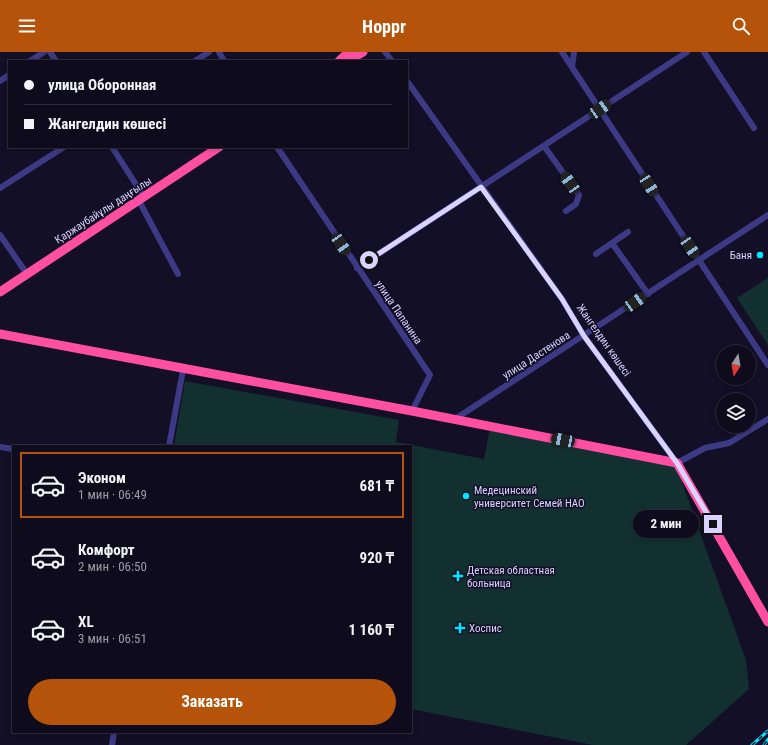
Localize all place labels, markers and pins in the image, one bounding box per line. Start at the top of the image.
place label: Баня [730,249,752,262]
marker: Баня [755,250,765,260]
place label: Медецинский университет Семей НАО [474,484,585,510]
marker: Медецинский университет Семей НАО [461,491,471,501]
place label: Детская областная больница [467,564,555,590]
marker: Детская областная больница [452,570,464,582]
marker: Хоспис [454,622,466,634]
place label: Хоспис [469,622,502,635]

